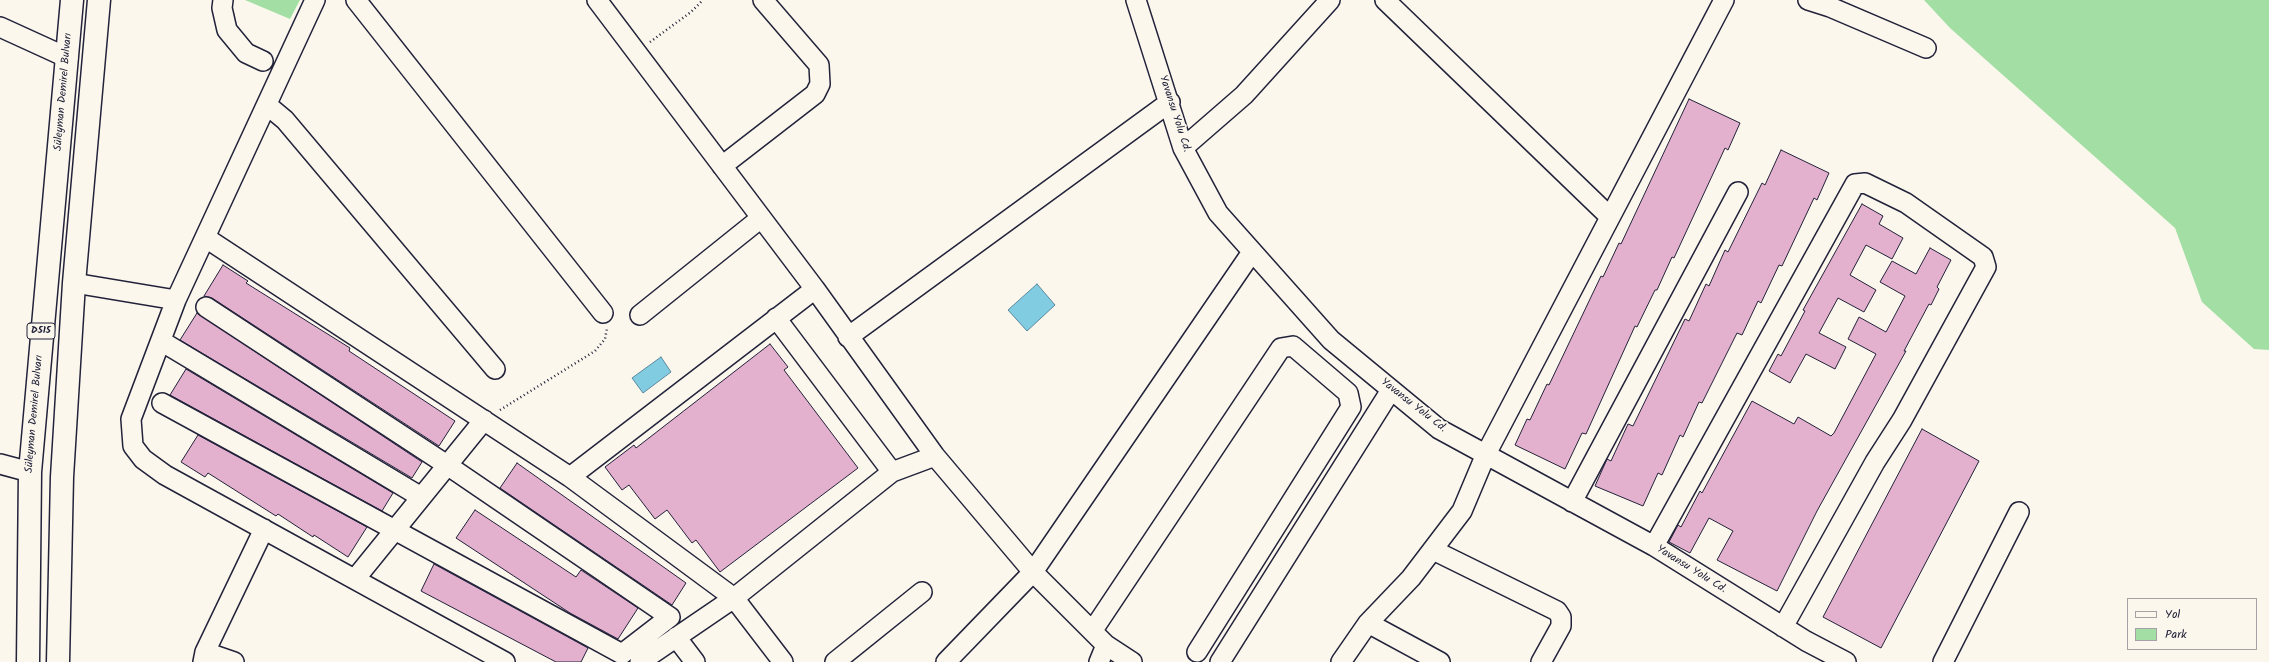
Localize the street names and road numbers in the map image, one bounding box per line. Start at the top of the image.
street label: Süleyman Demirel Bulvarı [52,32,76,152]
street label: Yavansu Yolu Cd. [1155,74,1193,154]
road number: D515 [27,323,55,339]
street label: Süleyman Demirel Bulvarı [23,354,47,474]
street label: Yavansu Yolu Cd. [1377,376,1449,436]
street label: Yavansu Yolu Cd. [1654,543,1728,597]

